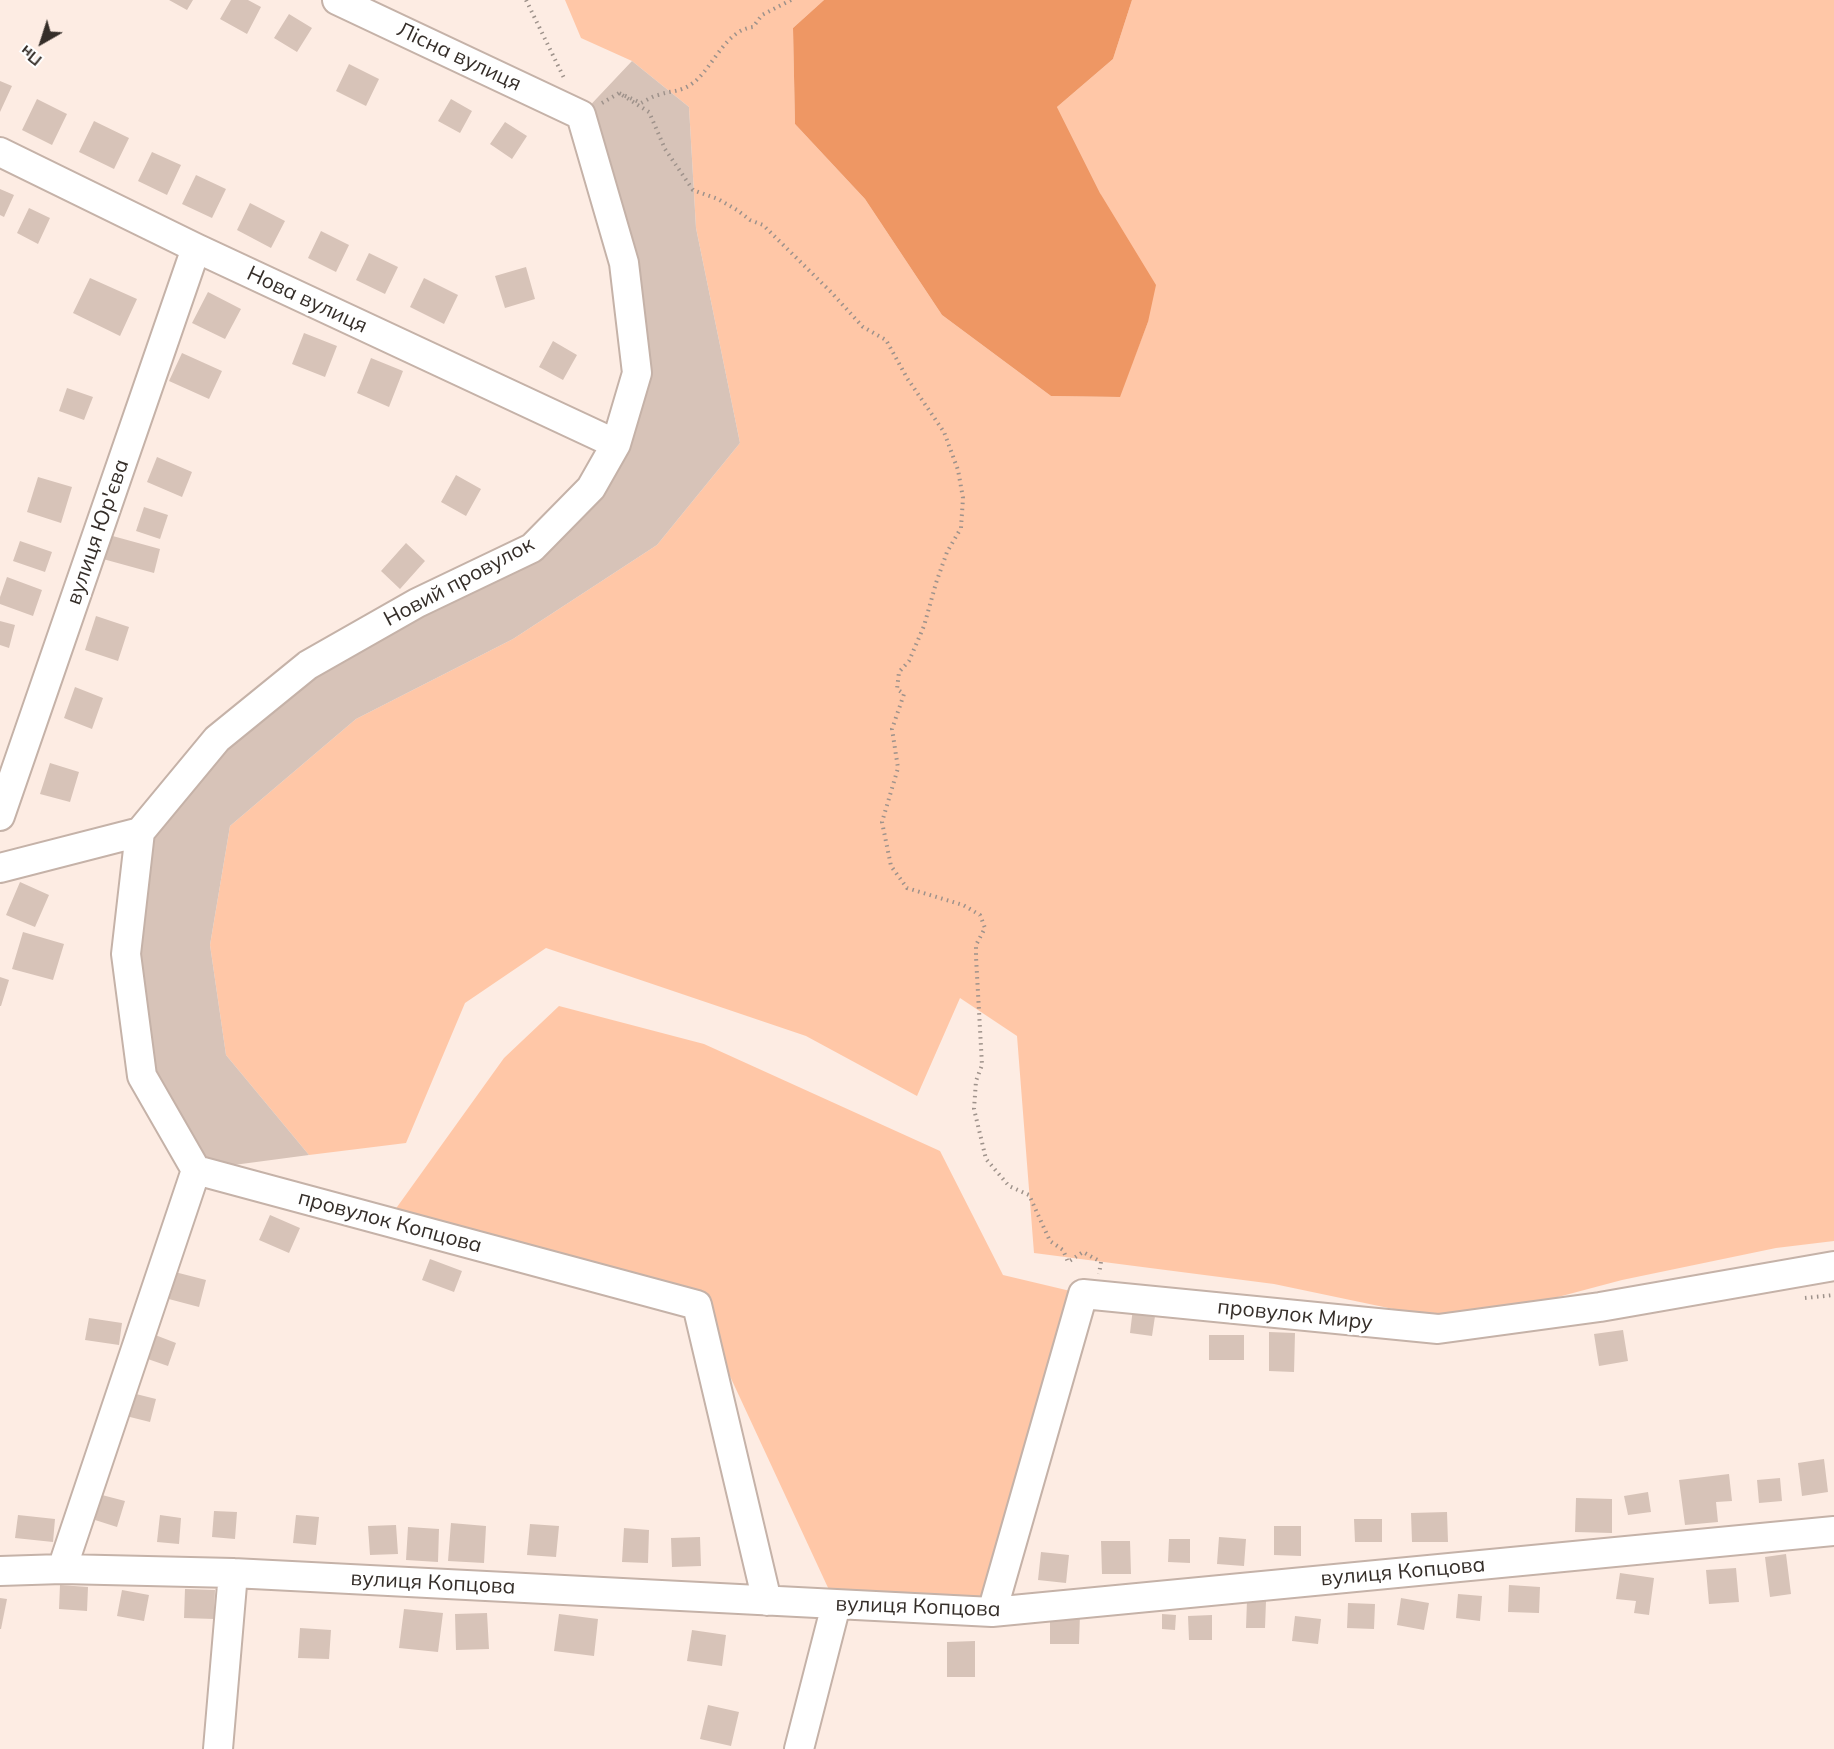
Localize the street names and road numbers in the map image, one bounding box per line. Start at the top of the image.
street label: Лісна вулиця [393,17,525,97]
street label: Нова вулиця [243,261,371,339]
street label: вулиця Юр'єва [61,456,135,608]
street label: Новий провулок [380,532,538,632]
street label: провулок Копцова [295,1185,485,1259]
street label: провулок Миру [1216,1294,1374,1336]
street label: вулиця Копцова [1320,1552,1486,1592]
street label: вулиця Копцова [350,1566,516,1600]
street label: вулиця Копцова [835,1592,1001,1622]

